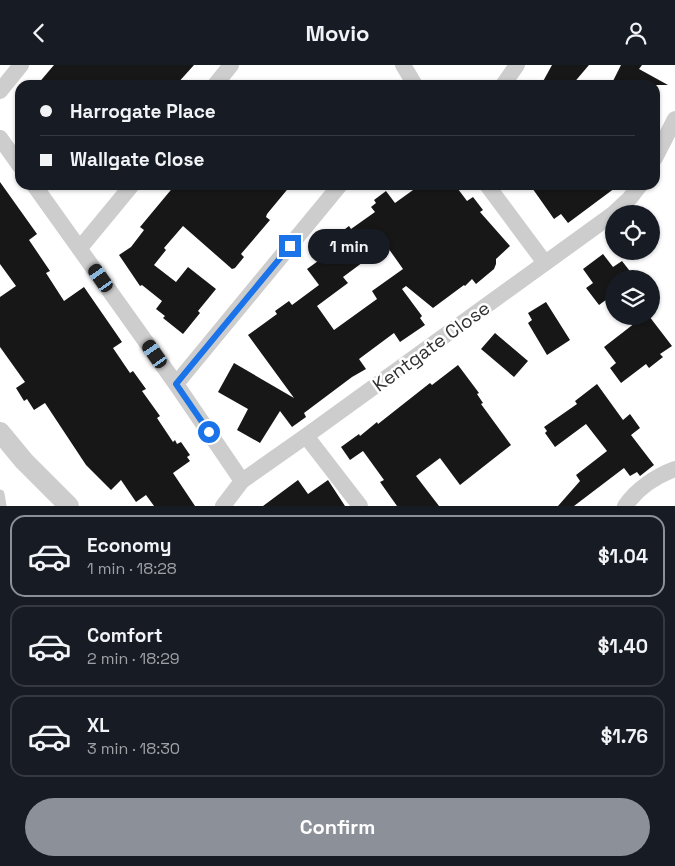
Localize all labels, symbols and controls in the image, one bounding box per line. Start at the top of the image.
icon: back [25,19,53,47]
text: Movio [306,19,369,47]
icon: person [622,19,650,47]
text: Harrogate Place [70,99,216,124]
text: Wallgate Close [70,147,204,172]
map controls [605,205,660,325]
button: locate [605,205,660,260]
callout: 1 min [308,229,390,263]
route end [279,235,301,257]
text: 1 min [329,236,369,257]
car [86,261,115,295]
button: layers [605,270,660,325]
street label: Kentgate Close [368,295,495,397]
car [140,337,169,371]
route start [198,421,220,443]
text: Economy [87,533,171,558]
icon: car [27,534,72,579]
text: $1.04 [598,544,648,569]
text: 1 min · 18:28 [87,558,177,579]
text: Comfort [87,623,163,648]
icon: car [27,624,72,669]
text: $1.40 [598,634,648,659]
text: 2 min · 18:29 [87,648,180,669]
text: XL [87,713,110,738]
icon: car [27,714,72,759]
text: $1.76 [601,724,648,749]
text: 3 min · 18:30 [87,738,180,759]
button: Confirm [25,798,650,856]

